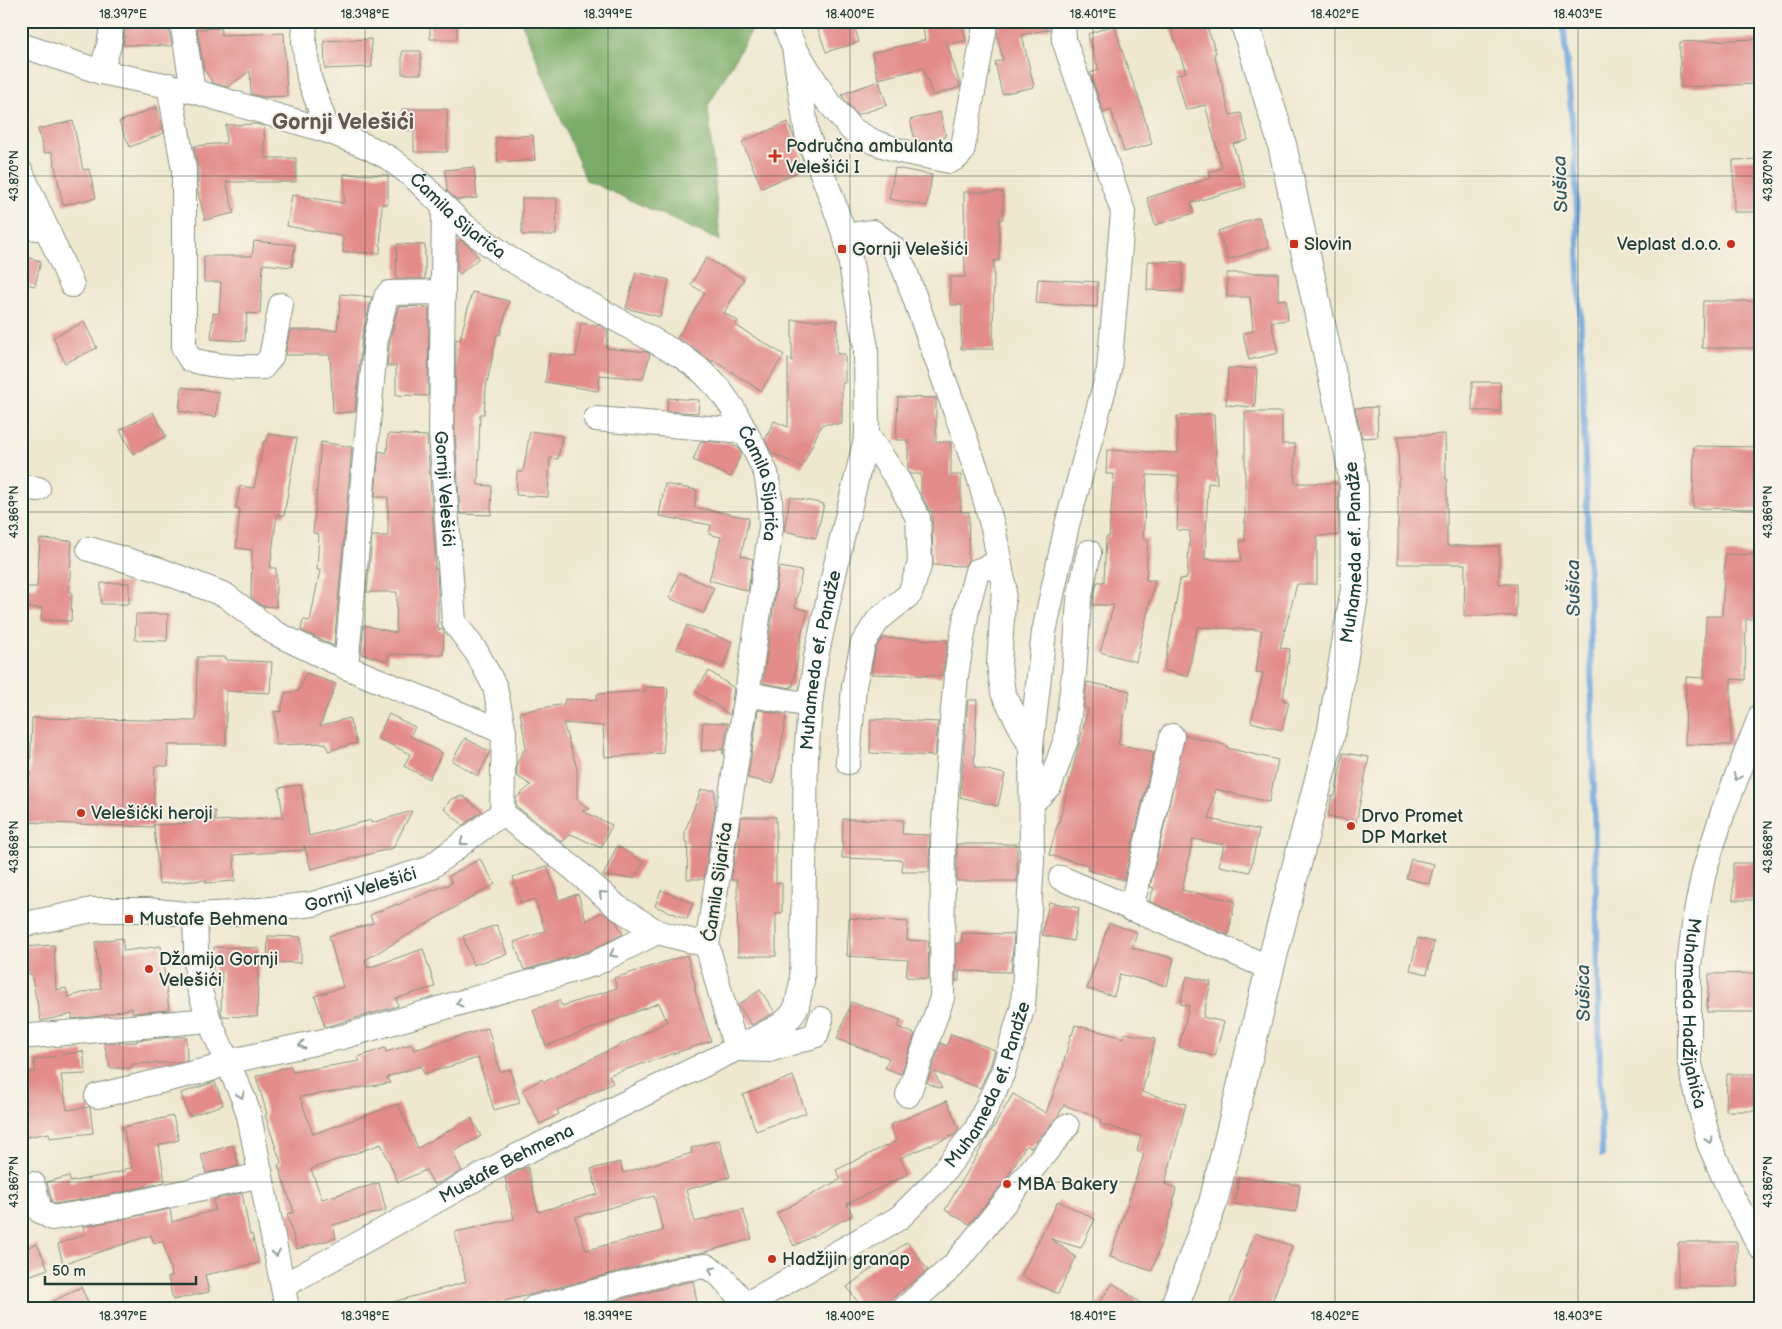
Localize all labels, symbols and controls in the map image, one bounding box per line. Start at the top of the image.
text: 18.397°E [99,7,147,22]
text: 18.398°E [341,7,389,22]
text: 18.399°E [584,7,632,22]
text: 18.400°E [826,7,875,22]
text: 18.401°E [1070,7,1116,22]
text: 18.402°E [1311,7,1359,22]
text: 18.403°E [1554,7,1603,22]
district label: Gornji Velešići [272,109,414,136]
place label: Područna ambulanta Velešići I [786,136,953,178]
marker: Područna ambulanta Velešići I [768,149,782,163]
text: 43.870°N [7,150,22,202]
text: 43.870°N [1761,150,1776,202]
water label: Sušica [1549,155,1573,213]
street label: Ćamila Sijarića [405,167,510,263]
place label: Slovin [1304,234,1352,255]
place label: Veplast d.o.o. [1617,234,1721,255]
marker: Slovin [1288,238,1300,250]
marker: Veplast d.o.o. [1725,238,1737,250]
place label: Gornji Velešići [852,239,968,260]
marker: Gornji Velešići [836,243,848,255]
street label: Ćamila Sijarića [733,421,782,543]
street label: Gornji Velešići [430,430,459,548]
street label: Muhameda ef. Pandže [1336,460,1366,645]
text: 43.869°N [7,486,22,538]
text: 43.869°N [1761,486,1776,538]
water label: Sušica [1562,559,1586,617]
street label: Muhameda ef. Pandže [796,568,845,751]
one-way arrow [1733,772,1743,781]
place label: Velešićki heroji [91,803,213,824]
place label: Drvo Promet DP Market [1361,806,1463,848]
marker: Velešićki heroji [75,807,87,819]
street label: Ćamila Sijarića [697,820,737,943]
marker: Drvo Promet DP Market [1345,820,1357,832]
text: 43.868°N [7,821,22,873]
text: 43.868°N [1761,821,1776,873]
one-way arrow [460,837,469,845]
street label: Gornji Velešići [303,863,419,915]
one-way arrow [599,891,608,900]
place label: Mustafe Behmena [139,909,288,930]
marker: Mustafe Behmena [123,913,135,925]
street label: Muhameda Hadžijahića [1679,917,1711,1111]
one-way arrow [610,948,619,958]
place label: Džamija Gornji Velešići [159,949,278,991]
marker: Džamija Gornji Velešići [143,963,155,975]
water label: Sušica [1572,964,1596,1022]
one-way arrow [454,997,463,1008]
street label: Muhameda ef. Pandže [940,999,1034,1172]
one-way arrow [298,1039,306,1050]
one-way arrow [235,1090,246,1099]
street label: Mustafe Behmena [436,1119,577,1207]
one-way arrow [1704,1135,1714,1144]
text: 43.867°N [7,1156,22,1208]
text: 43.867°N [1761,1156,1776,1208]
place label: MBA Bakery [1017,1174,1119,1195]
marker: MBA Bakery [1001,1178,1013,1190]
one-way arrow [271,1249,281,1258]
place label: Hadžijin granap [782,1249,910,1270]
marker: Hadžijin granap [766,1253,778,1265]
scale bar [45,1254,196,1286]
text: 50 m [52,1262,86,1281]
one-way arrow [709,1266,718,1276]
text: 18.397°E [99,1309,147,1324]
text: 18.398°E [341,1309,389,1324]
text: 18.399°E [584,1309,632,1324]
text: 18.400°E [826,1309,875,1324]
text: 18.401°E [1070,1309,1116,1324]
text: 18.402°E [1311,1309,1359,1324]
text: 18.403°E [1554,1309,1603,1324]

